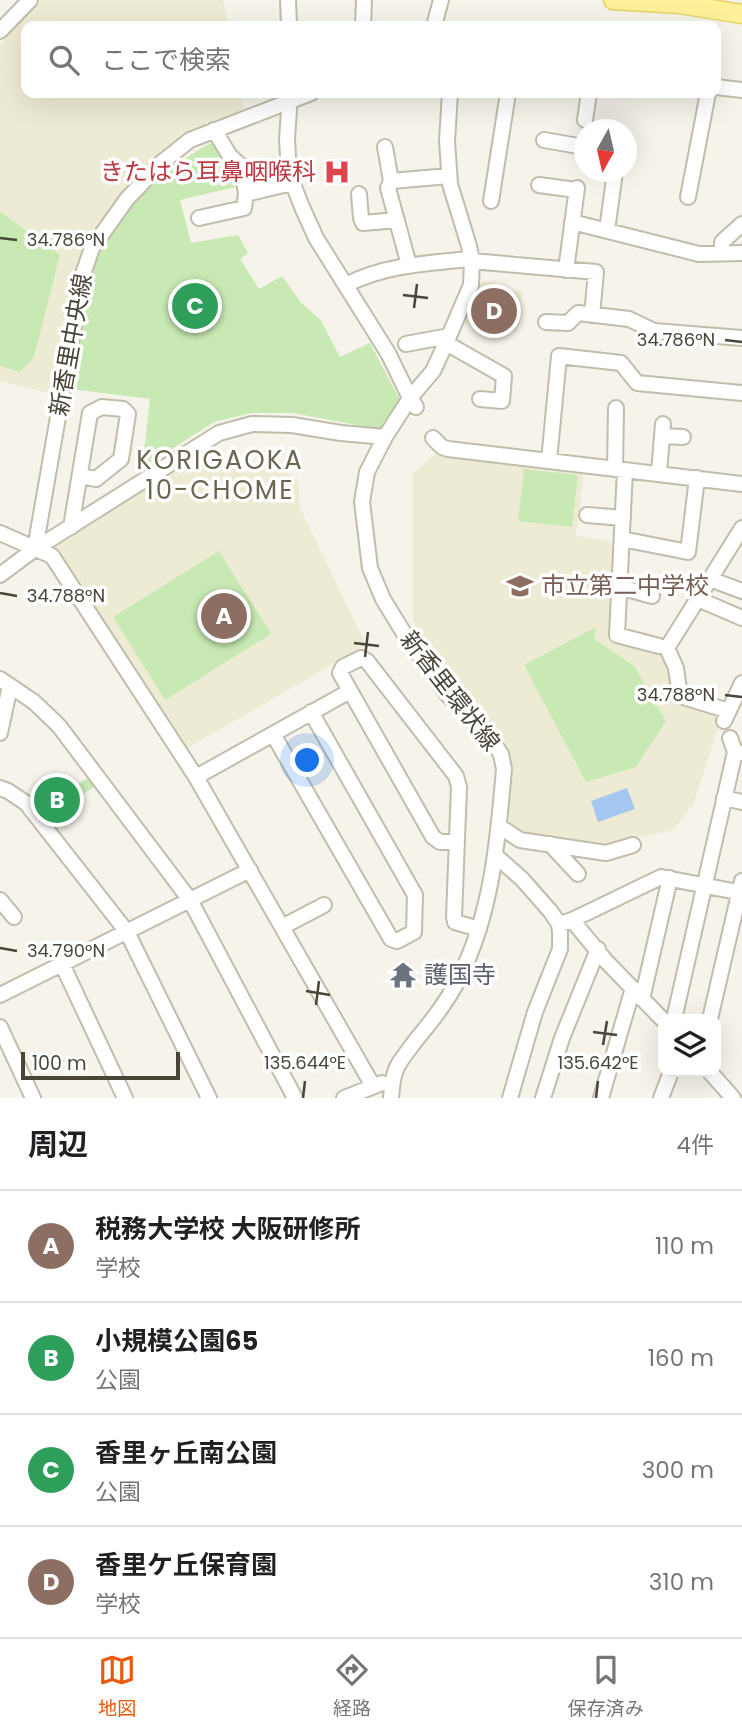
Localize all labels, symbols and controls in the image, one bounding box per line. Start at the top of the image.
search box [21,21,721,98]
icon: search [45,41,83,79]
text: ここで検索 [101,42,231,78]
north arrow [574,119,637,182]
place label: きたはら耳鼻咽喉科 [100,155,316,188]
hospital icon: きたはら耳鼻咽喉科 [322,157,352,187]
text: 34.786°N [27,227,105,252]
street label: 新香里中央線 [42,271,99,419]
pin: C [172,280,218,332]
pin: D [471,285,517,337]
text: 34.786°N [637,327,715,352]
district label: KORIGAOKA 10-CHOME [136,442,304,508]
place label: 市立第二中学校 [541,569,709,602]
school or university icon: 市立第二中学校 [505,571,535,601]
text: 34.788°N [27,583,105,608]
pin: A [201,590,247,642]
street label: 新香里環状線 [393,624,508,758]
text: 34.788°N [637,682,715,707]
your location [290,743,324,777]
pin: B [34,774,80,826]
text: 34.790°N [27,938,105,963]
place label: 護国寺 [424,958,496,991]
temple icon: 護国寺 [388,960,418,990]
map controls [658,1014,721,1077]
button: layers [658,1014,721,1077]
scale bar [21,1049,180,1081]
text: 100 m [32,1050,87,1077]
text: 135.644°E [264,1050,346,1075]
text: 135.642°E [557,1050,639,1075]
text: 周辺 [28,1123,88,1166]
text: 4件 [677,1129,714,1161]
text: 税務大学校 大阪研修所 [95,1211,361,1247]
text: A [43,1230,59,1262]
text: 110 m [655,1230,714,1262]
text: 学校 [95,1252,141,1284]
text: 小規模公園65 [95,1323,258,1359]
text: B [43,1342,59,1374]
text: 160 m [648,1342,714,1374]
text: 公園 [95,1364,141,1396]
text: 香里ヶ丘南公園 [95,1435,277,1471]
text: C [42,1454,60,1486]
text: 300 m [642,1454,714,1486]
text: 公園 [95,1476,141,1508]
text: 香里ケ丘保育園 [95,1547,277,1583]
text: D [43,1566,59,1598]
text: 310 m [649,1566,714,1598]
text: 学校 [95,1588,141,1620]
tab: 地図 [98,1651,136,1723]
tab: 経路 [333,1651,371,1723]
tab: 保存済み [568,1651,644,1723]

